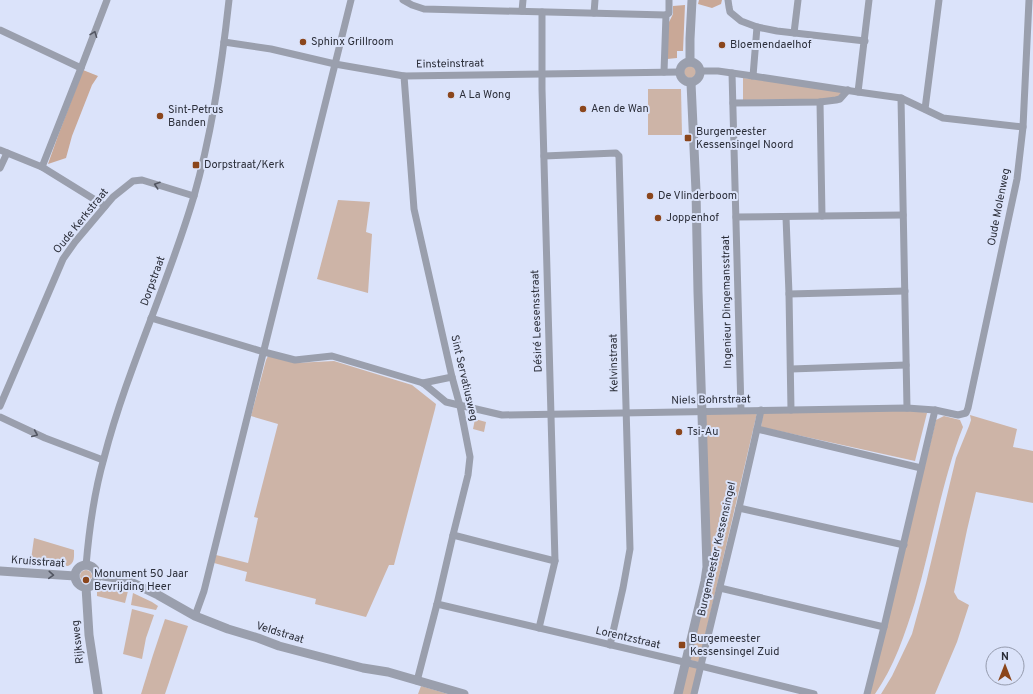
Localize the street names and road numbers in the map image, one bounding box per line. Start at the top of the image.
street label: Einsteinstraat [416,56,484,72]
street label: Oude Molenweg [985,167,1013,247]
street label: Oude Kerkstraat [50,185,112,257]
street label: Ingenieur Dingemansstraat [719,235,735,369]
street label: Dorpstraat [137,254,169,308]
street label: Désiré Leesensstraat [528,269,546,373]
street label: Kelvinstraat [606,333,622,393]
street label: Sint Servatiusweg [447,334,481,422]
street label: Niels Bohrstraat [671,392,751,408]
street label: Burgemeester Kessensingel [695,480,739,618]
street label: Kruisstraat [11,553,65,571]
street label: Rijksweg [69,619,87,665]
street label: Veldstraat [254,619,306,647]
street label: Lorentzstraat [594,624,662,652]

